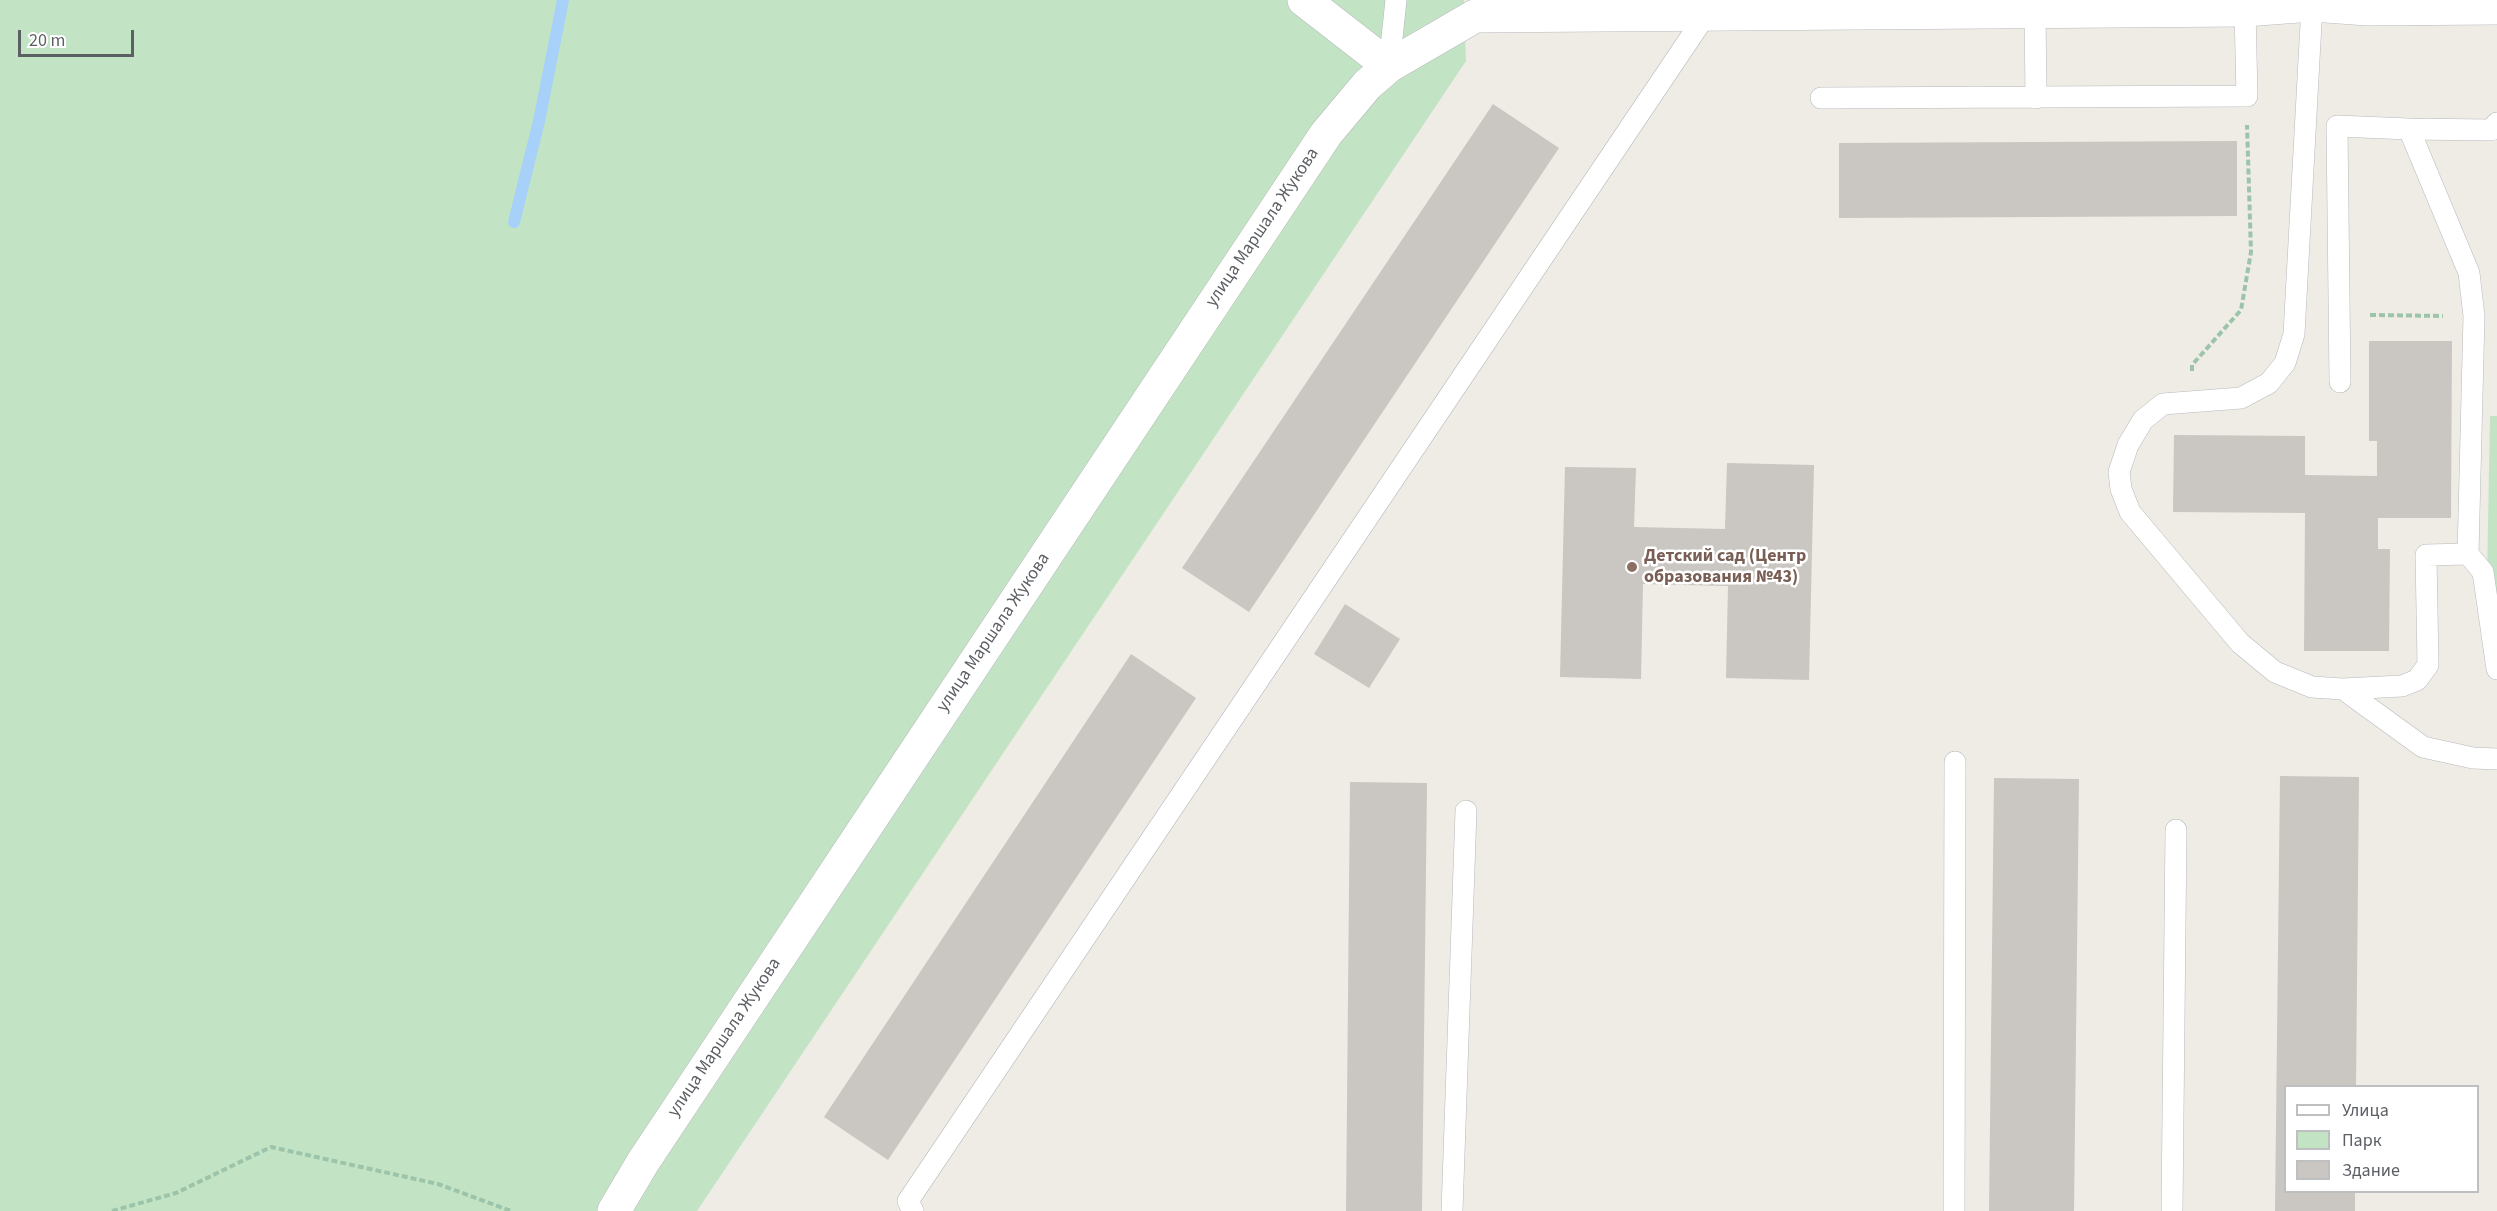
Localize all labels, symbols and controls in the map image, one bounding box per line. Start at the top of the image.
scale bar [21,18,136,56]
text: 20 m [29,28,65,53]
street label: улица Маршала Жукова [1202,144,1324,312]
place label: Детский сад (Центр образования №43) [1644,546,1806,588]
street label: улица Маршала Жукова [933,549,1055,717]
marker: Детский сад (Центр образования №43) [1625,560,1639,574]
street label: улица Маршала Жукова [664,954,786,1122]
legend [2284,1085,2479,1193]
text: Улица [2342,1098,2389,1123]
text: Парк [2342,1128,2382,1153]
text: Здание [2342,1158,2400,1183]

